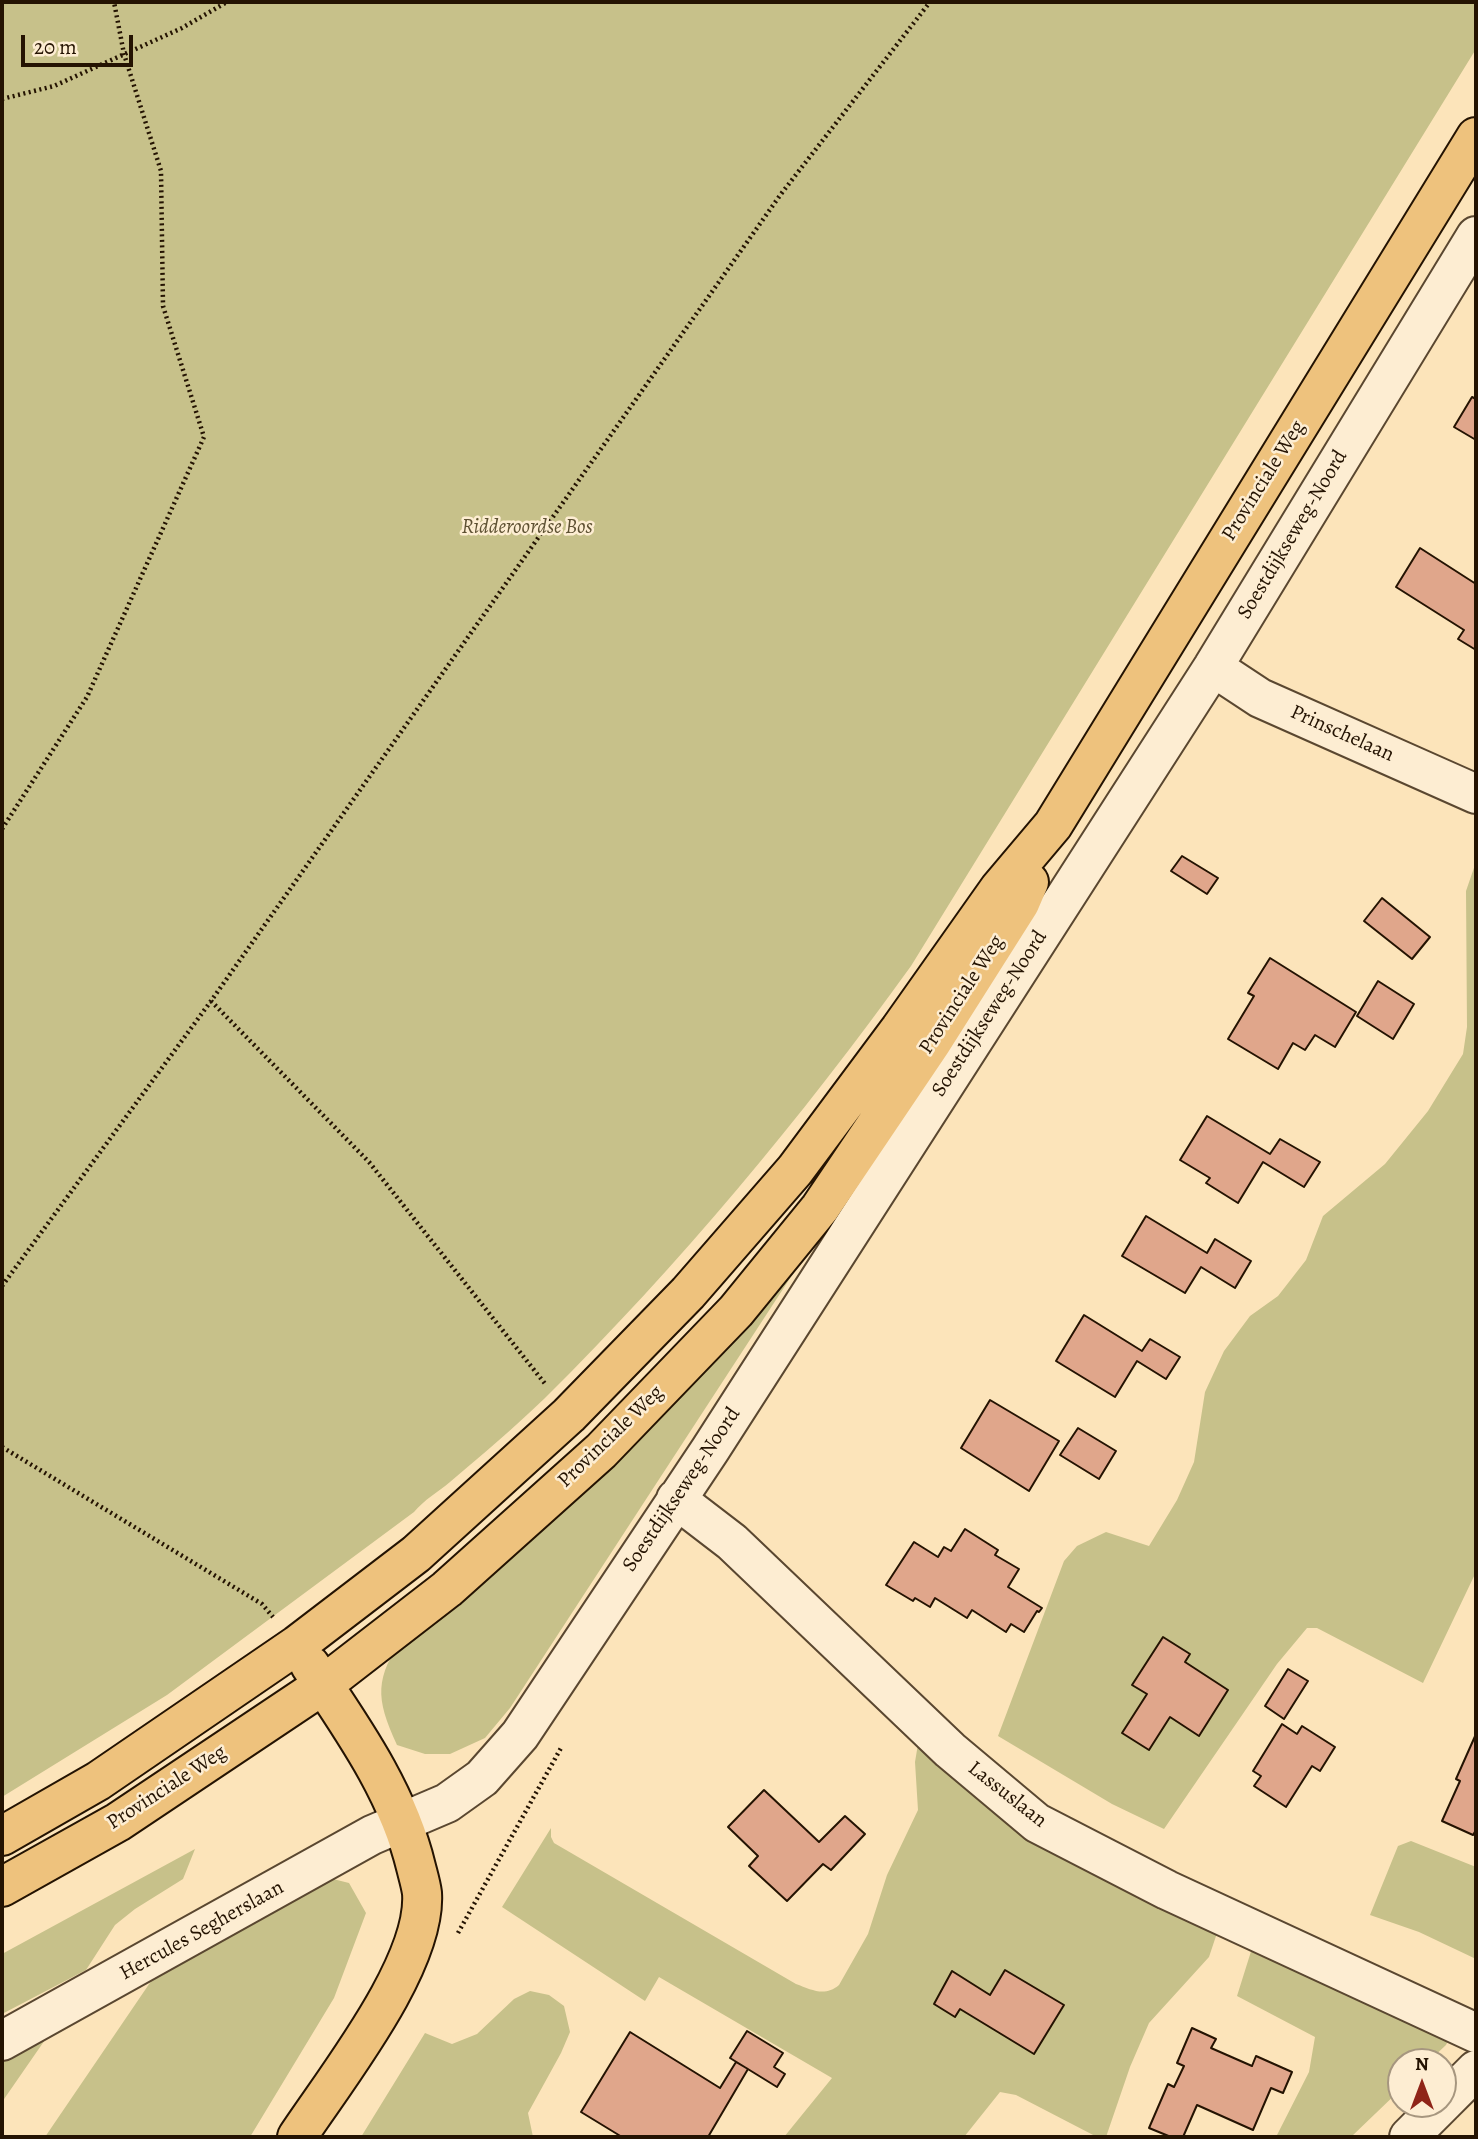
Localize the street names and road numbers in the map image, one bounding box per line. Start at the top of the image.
street label: Provinciale Weg [1217,416,1311,546]
street label: Soestdijkseweg-Noord [1233,446,1353,624]
street label: Prinschelaan [1286,700,1398,768]
street label: Soestdijkseweg-Noord [927,926,1053,1102]
street label: Provinciale Weg [914,931,1010,1059]
street label: Provinciale Weg [553,1380,669,1494]
street label: Soestdijkseweg-Noord [618,1403,746,1577]
street label: Provinciale Weg [103,1740,231,1836]
street label: Lassuslaan [962,1756,1052,1834]
street label: Hercules Segherslaan [116,1875,288,1987]

